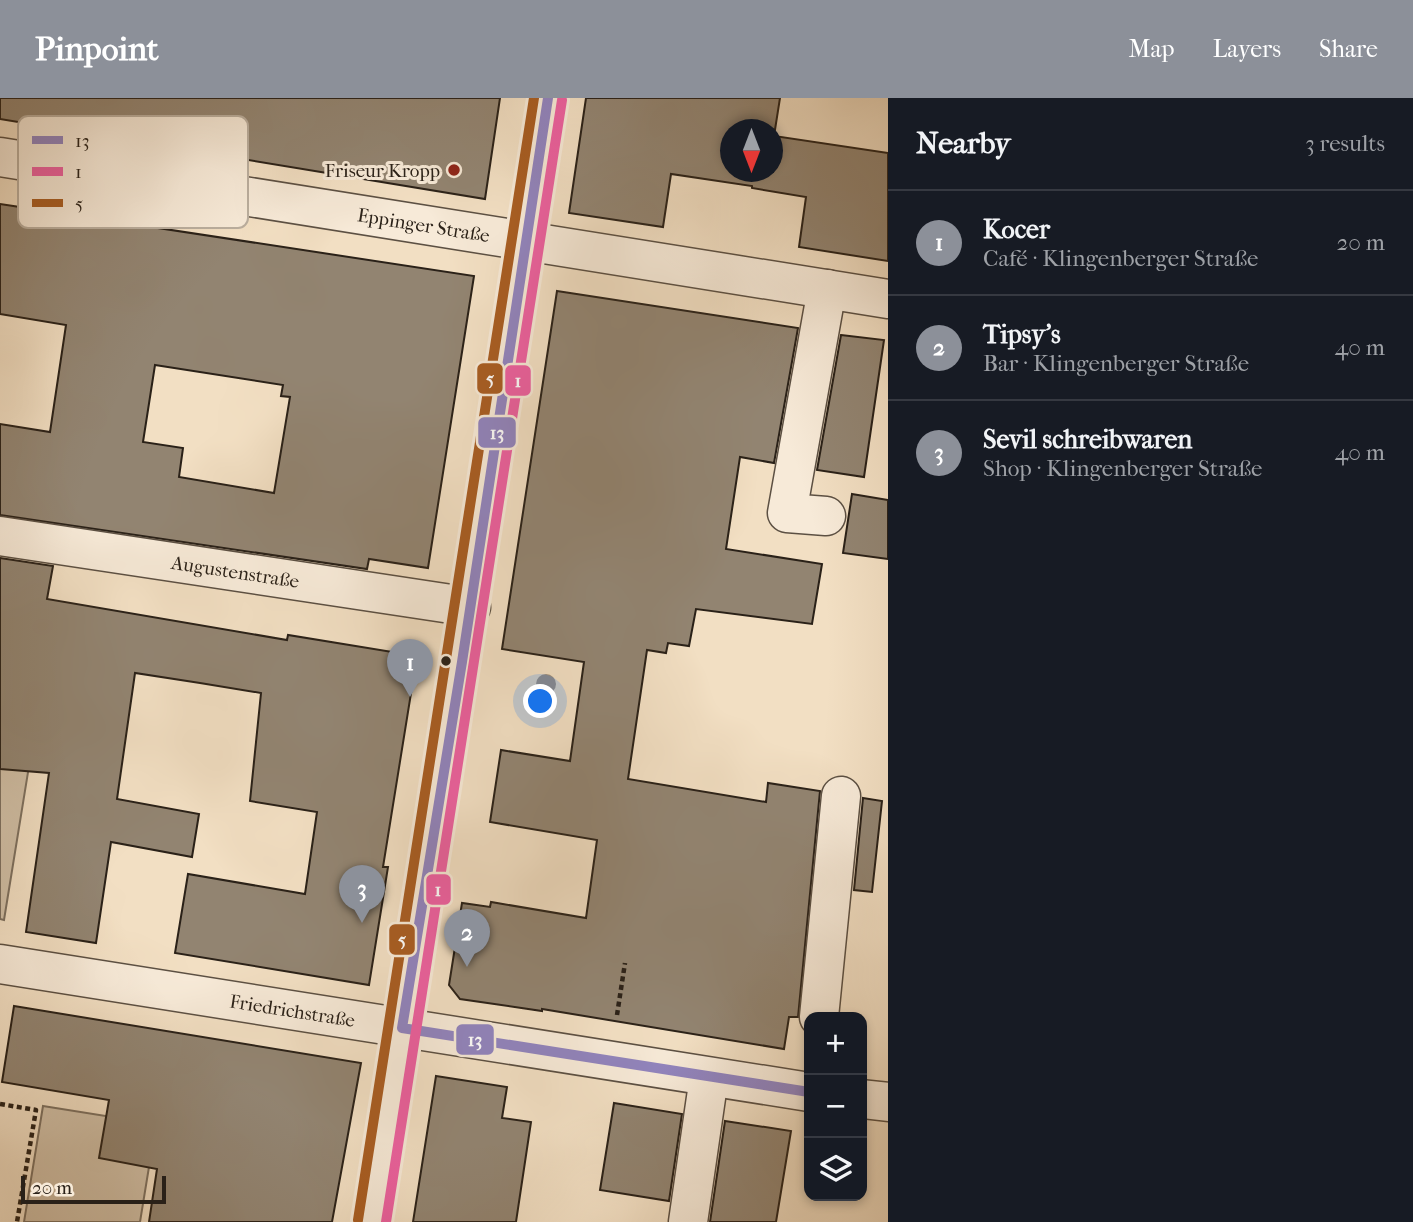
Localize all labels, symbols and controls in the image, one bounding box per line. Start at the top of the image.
text: Pinpoint [35,30,159,69]
text: Map [1129,35,1175,63]
text: Layers [1213,35,1281,63]
text: Share [1319,35,1378,63]
legend [18,116,248,228]
north arrow [720,119,783,182]
text: Nearby [916,126,1011,161]
text: 13 [75,130,90,152]
text: 3 results [1305,130,1385,157]
place label: Friseur Kropp [325,160,440,182]
text: 1 [75,161,82,183]
marker: Friseur Kropp [446,162,462,178]
text: 5 [75,193,83,215]
street label: Eppinger Straße [356,204,491,247]
text: Kocer [983,214,1050,245]
text: 1 [935,229,943,256]
text: 20 m [1336,229,1385,256]
text: Café · Klingenberger Straße [983,245,1258,272]
text: Tipsy's [983,319,1061,350]
text: 2 [933,334,945,361]
text: 40 m [1335,334,1385,361]
text: Bar · Klingenberger Straße [983,350,1249,377]
line badge: 5 [476,362,504,395]
line badge: 1 [504,364,532,397]
text: 5 [486,368,494,390]
text: 1 [515,370,521,392]
line badge: 13 [477,416,517,449]
text: 13 [490,422,504,444]
text: Sevil schreibwaren [983,424,1192,455]
text: 3 [934,439,944,466]
text: 40 m [1335,439,1385,466]
text: Shop · Klingenberger Straße [983,455,1262,482]
street label: Augustenstraße [169,552,301,593]
pin: 1 [387,639,433,697]
unlabelled marker [439,654,453,668]
your location [523,684,557,718]
pin: 3 [339,865,385,923]
line badge: 1 [425,873,452,906]
text: 1 [435,879,441,901]
pin: 2 [444,909,490,967]
line badge: 5 [388,923,416,956]
text: 5 [398,929,406,951]
street label: Friedrichstraße [228,990,356,1032]
map controls [804,1012,867,1201]
button: + [804,1012,867,1075]
line badge: 13 [455,1023,495,1056]
text: 13 [468,1029,482,1051]
button: − [804,1075,867,1138]
button: layers [804,1138,867,1201]
scale bar [21,1173,166,1205]
text: 20 m [32,1177,72,1199]

